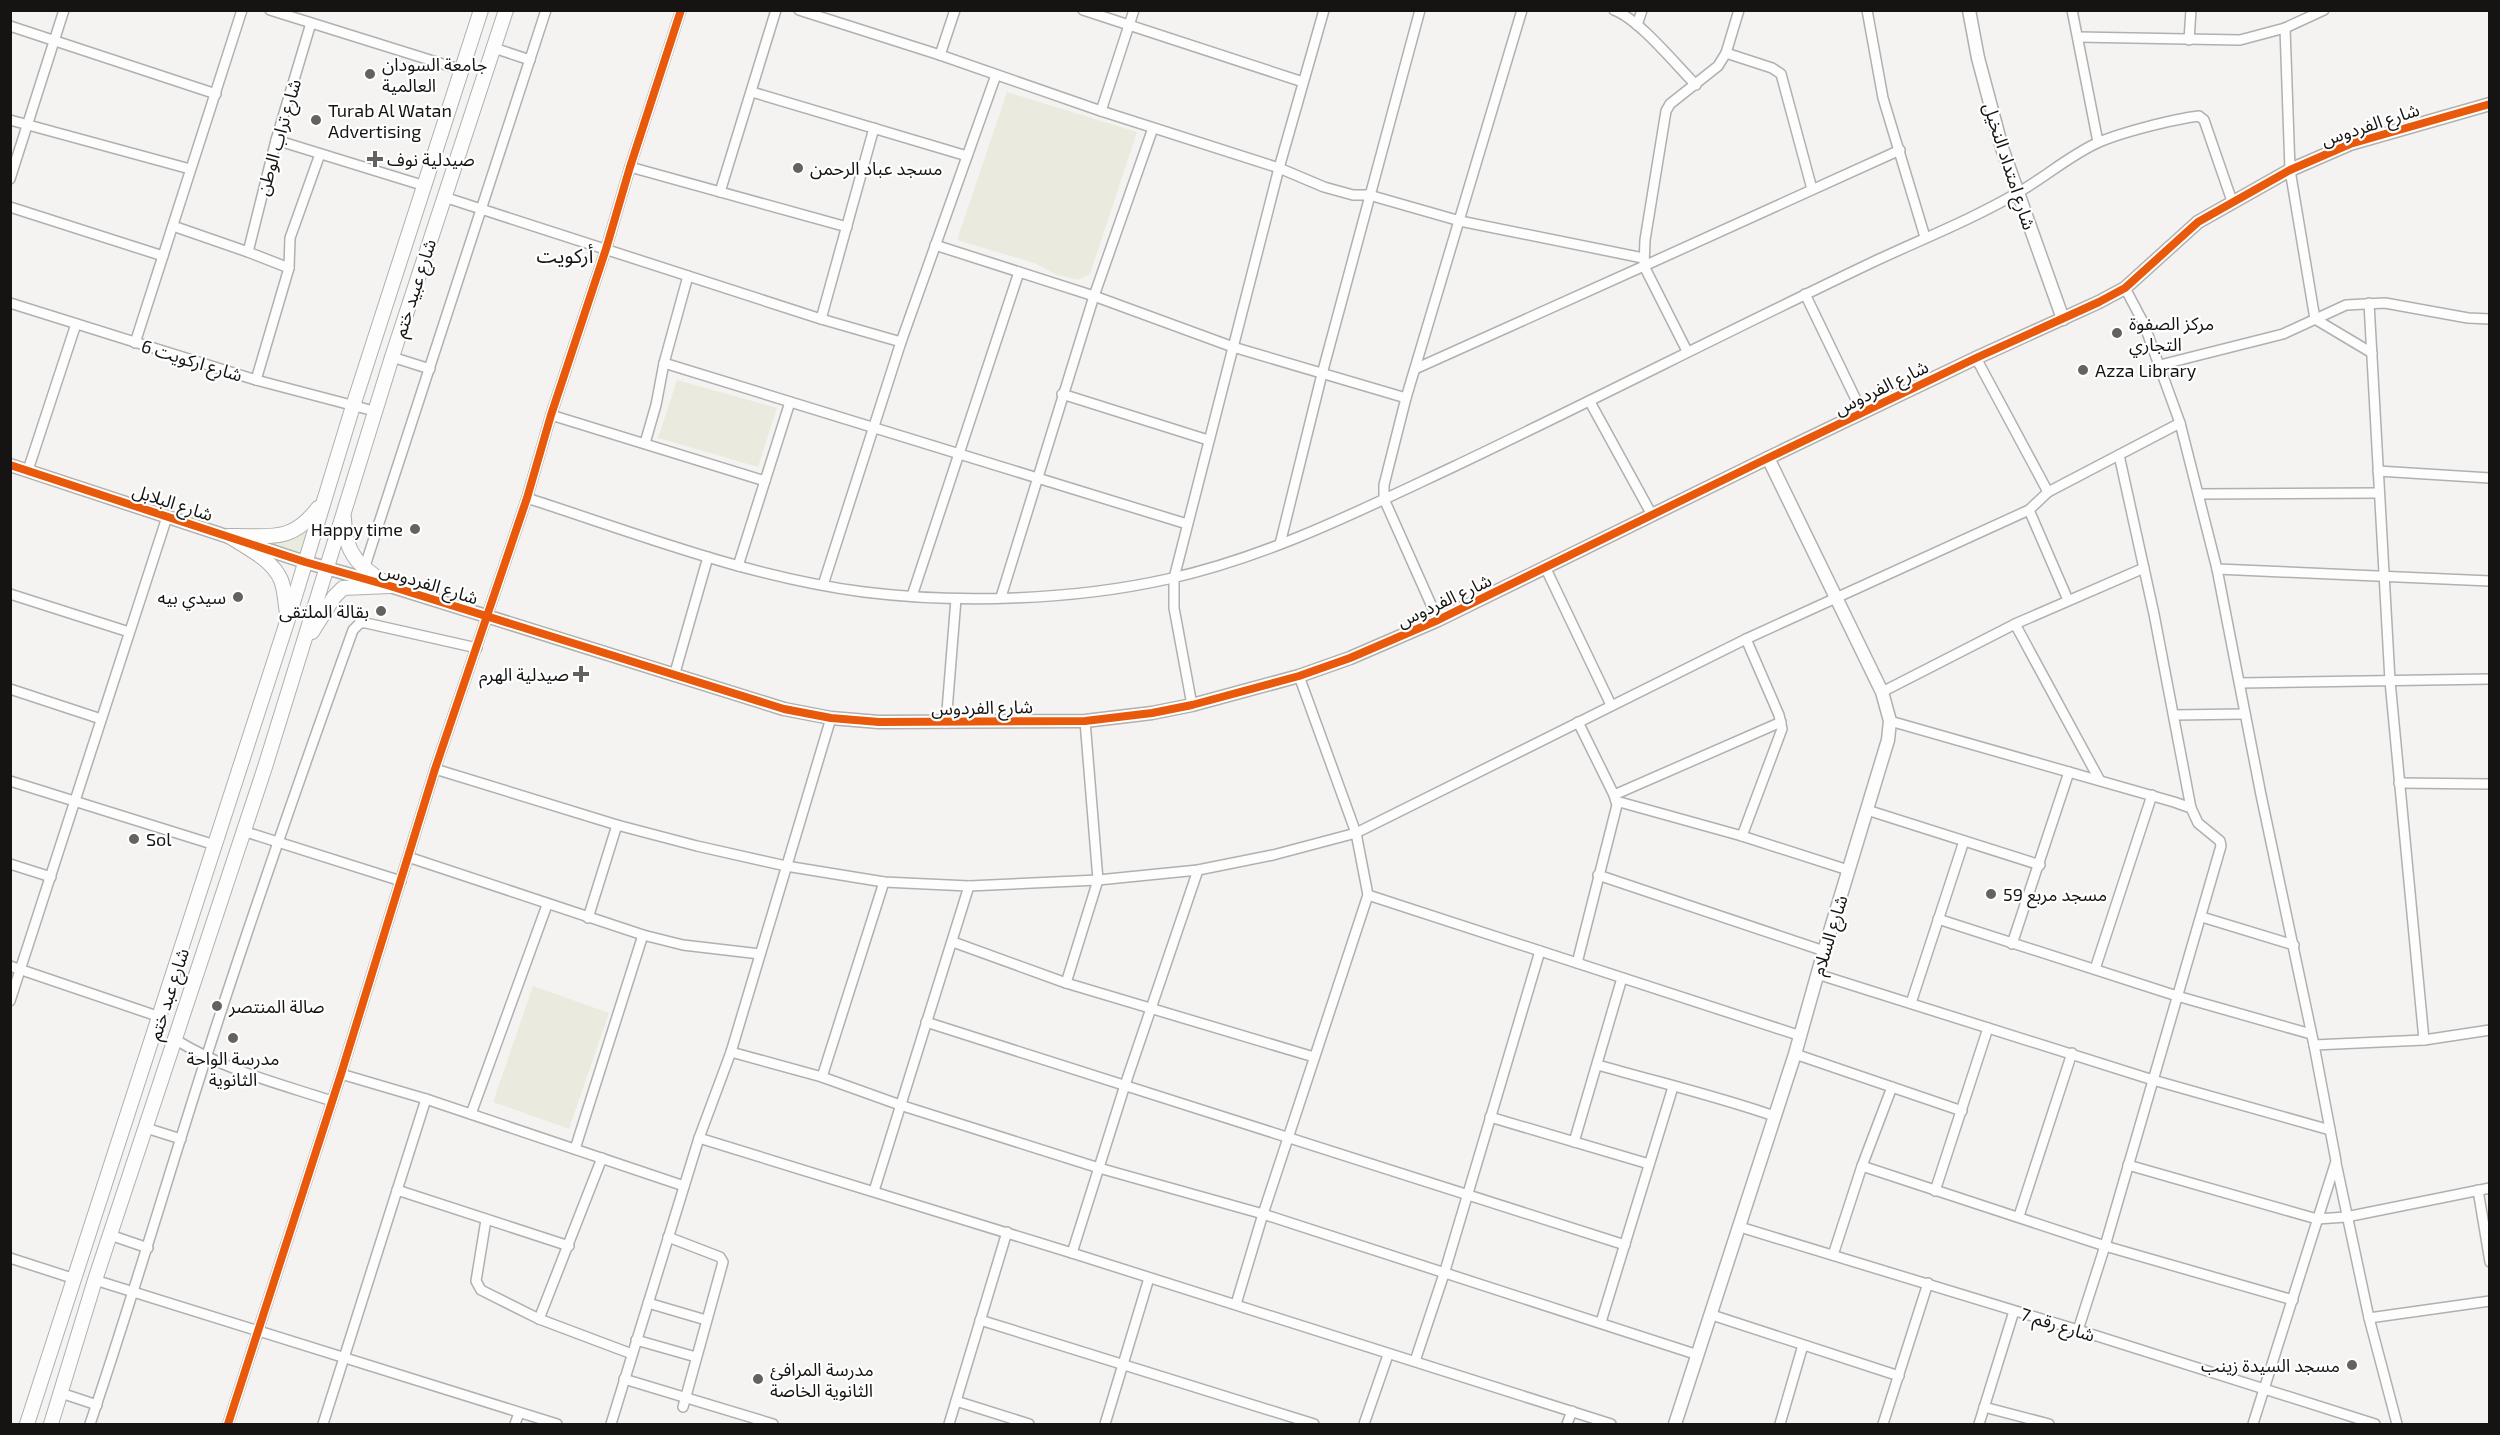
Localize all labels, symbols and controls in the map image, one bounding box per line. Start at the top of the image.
place label: جامعة السودان العالمية [382,53,487,96]
marker: جامعة السودان العالمية [363,67,377,81]
street label: شارع تراب الوطن [251,76,309,199]
street label: شارع الفردوس [2318,98,2423,154]
place label: Turab Al Watan Advertising [328,99,452,142]
street label: شارع امتداد النخيل [1975,100,2041,234]
marker: Turab Al Watan Advertising [309,113,323,127]
place label: صيدلية نوف [387,148,475,171]
marker: صيدلية نوف [368,152,382,166]
place label: مسجد عباد الرحمن [810,157,942,180]
marker: مسجد عباد الرحمن [791,161,805,175]
street label: شارع عبيد ختم [388,236,444,341]
district label: أركويت [537,243,593,268]
place label: مركز الصفوة التجاري [2129,312,2214,358]
marker: مركز الصفوة التجاري [2110,326,2124,340]
street label: شارع اركويت 6 [138,334,245,390]
street label: شارع الفردوس [1830,355,1933,423]
place label: Azza Library [2095,359,2197,381]
marker: Azza Library [2076,363,2090,377]
street label: شارع البلابل [129,479,216,529]
place label: Happy time [311,518,403,540]
marker: Happy time [408,522,422,536]
street label: شارع الفردوس [376,558,481,612]
street label: شارع الفردوس [1393,568,1497,635]
place label: سيدي بيه [158,586,226,611]
marker: سيدي بيه [231,590,245,604]
place label: بقالة الملتقى [279,600,369,623]
marker: بقالة الملتقى [374,604,388,618]
place label: صيدلية الهرم [479,663,569,689]
marker: صيدلية الهرم [574,667,588,681]
street label: شارع الفردوس [931,695,1033,723]
place label: Sol [146,828,172,850]
marker: Sol [127,832,141,846]
place label: مسجد مربع 59 [2003,883,2107,909]
marker: مسجد مربع 59 [1984,887,1998,901]
street label: شارع السلام [1806,892,1855,979]
street label: شارع عبد ختم [143,945,197,1044]
place label: صالة المنتصر [228,995,324,1018]
marker: صالة المنتصر [210,999,224,1013]
marker: مدرسة الواحة الثانوية [226,1031,240,1045]
place label: مدرسة الواحة الثانوية [186,1047,280,1091]
street label: شارع رقم 7 [2017,1302,2098,1350]
place label: مسجد السيدة زينب [2201,1354,2340,1377]
place label: مدرسة المرافئ الثانوية الخاصة [770,1358,874,1402]
marker: مسجد السيدة زينب [2345,1358,2359,1372]
marker: مدرسة المرافئ الثانوية الخاصة [751,1372,765,1386]

